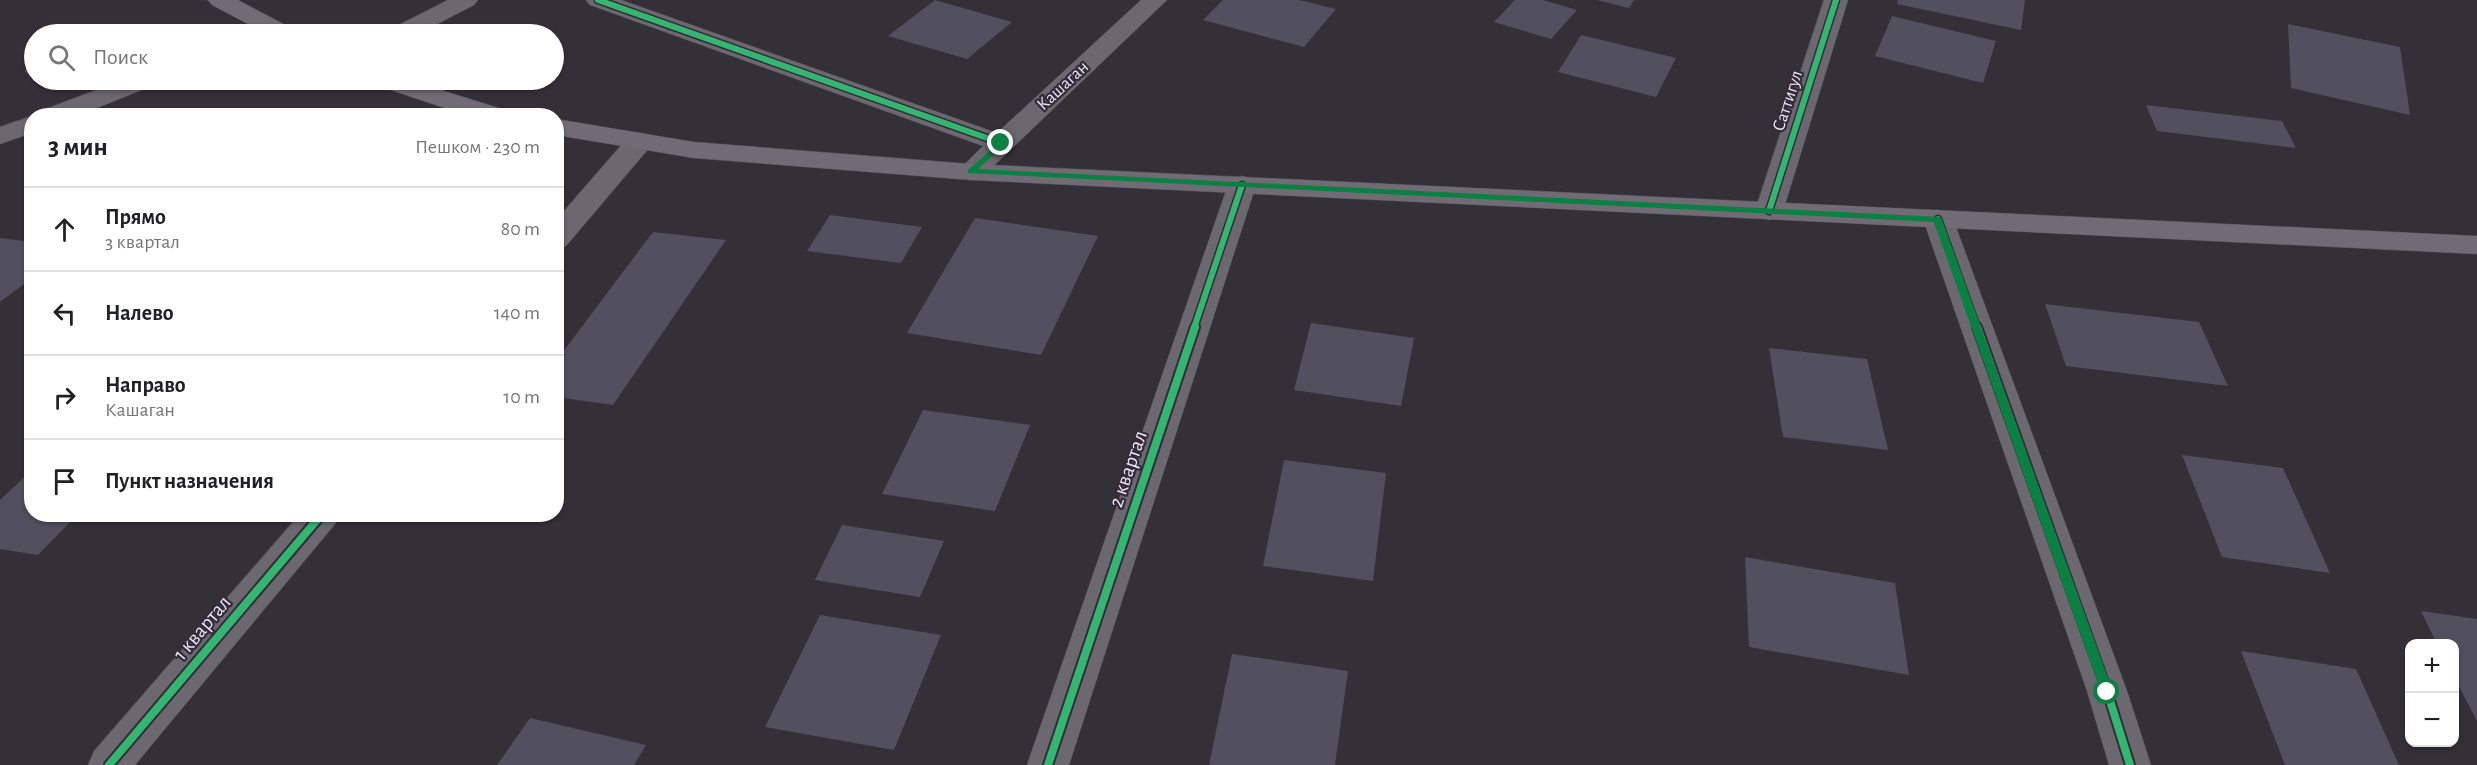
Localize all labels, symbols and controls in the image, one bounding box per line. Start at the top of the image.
search box [24,24,564,90]
icon: search [45,41,78,74]
text: Поиск [93,46,148,68]
street label: Кашаган [1034,58,1092,114]
street label: Саттигул [1770,68,1806,134]
route end [987,129,1013,155]
text: 3 мин [48,134,108,160]
text: Пешком · 230 m [415,137,540,157]
text: Прямо [105,206,166,228]
icon: ahead [48,213,81,246]
text: 80 m [501,219,540,239]
text: 3 квартал [105,232,180,252]
icon: left [48,297,81,330]
text: Налево [105,302,174,324]
text: 140 m [494,303,540,323]
text: Направо [105,374,186,396]
icon: right [48,381,81,414]
text: 10 m [503,387,540,407]
text: Кашаган [105,400,175,420]
street label: 2 квартал [1105,428,1151,510]
icon: arrive [48,465,81,498]
text: Пункт назначения [105,470,274,492]
street label: 1 квартал [169,592,235,664]
map controls [2405,639,2459,747]
button: + [2405,639,2459,693]
route start [2093,678,2119,704]
button: − [2405,693,2459,747]

